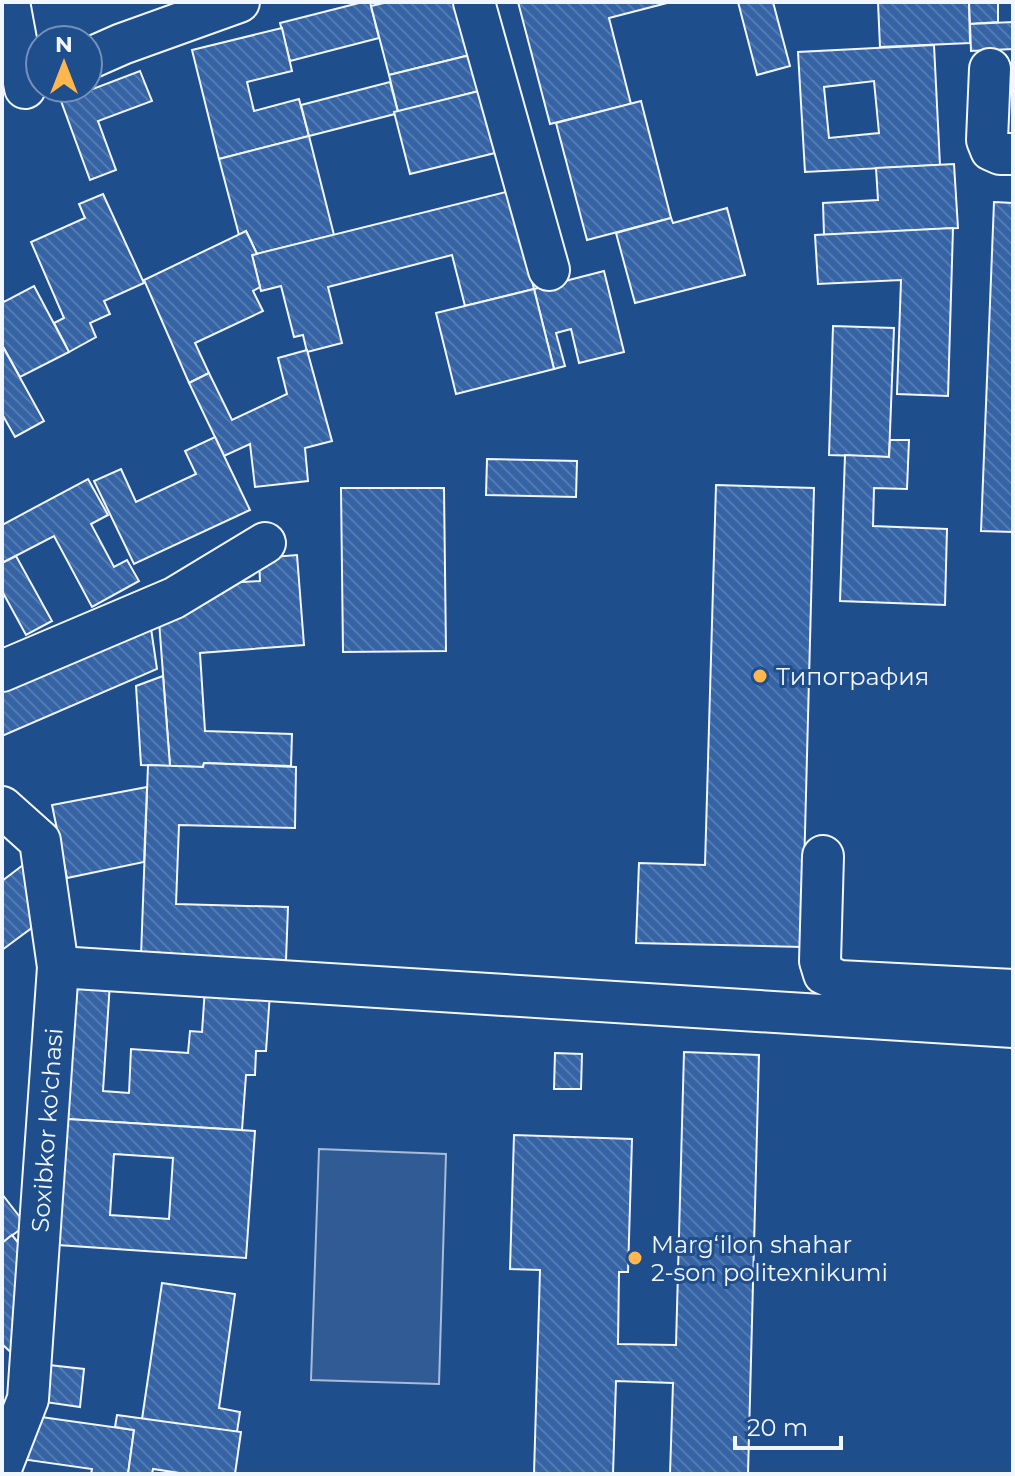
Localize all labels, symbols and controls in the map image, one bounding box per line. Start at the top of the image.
north arrow [24,24,104,104]
text: N [55,31,73,58]
place label: Типография [776,662,929,691]
marker: Типография [751,667,769,685]
street label: Soxibkor ko'chasi [25,1027,69,1233]
place label: Margʻilon shahar 2-son politexnikumi [651,1230,888,1287]
marker: Margʻilon shahar 2-son politexnikumi [626,1249,644,1267]
scale bar [735,1400,841,1450]
text: 20 m [747,1413,808,1442]

